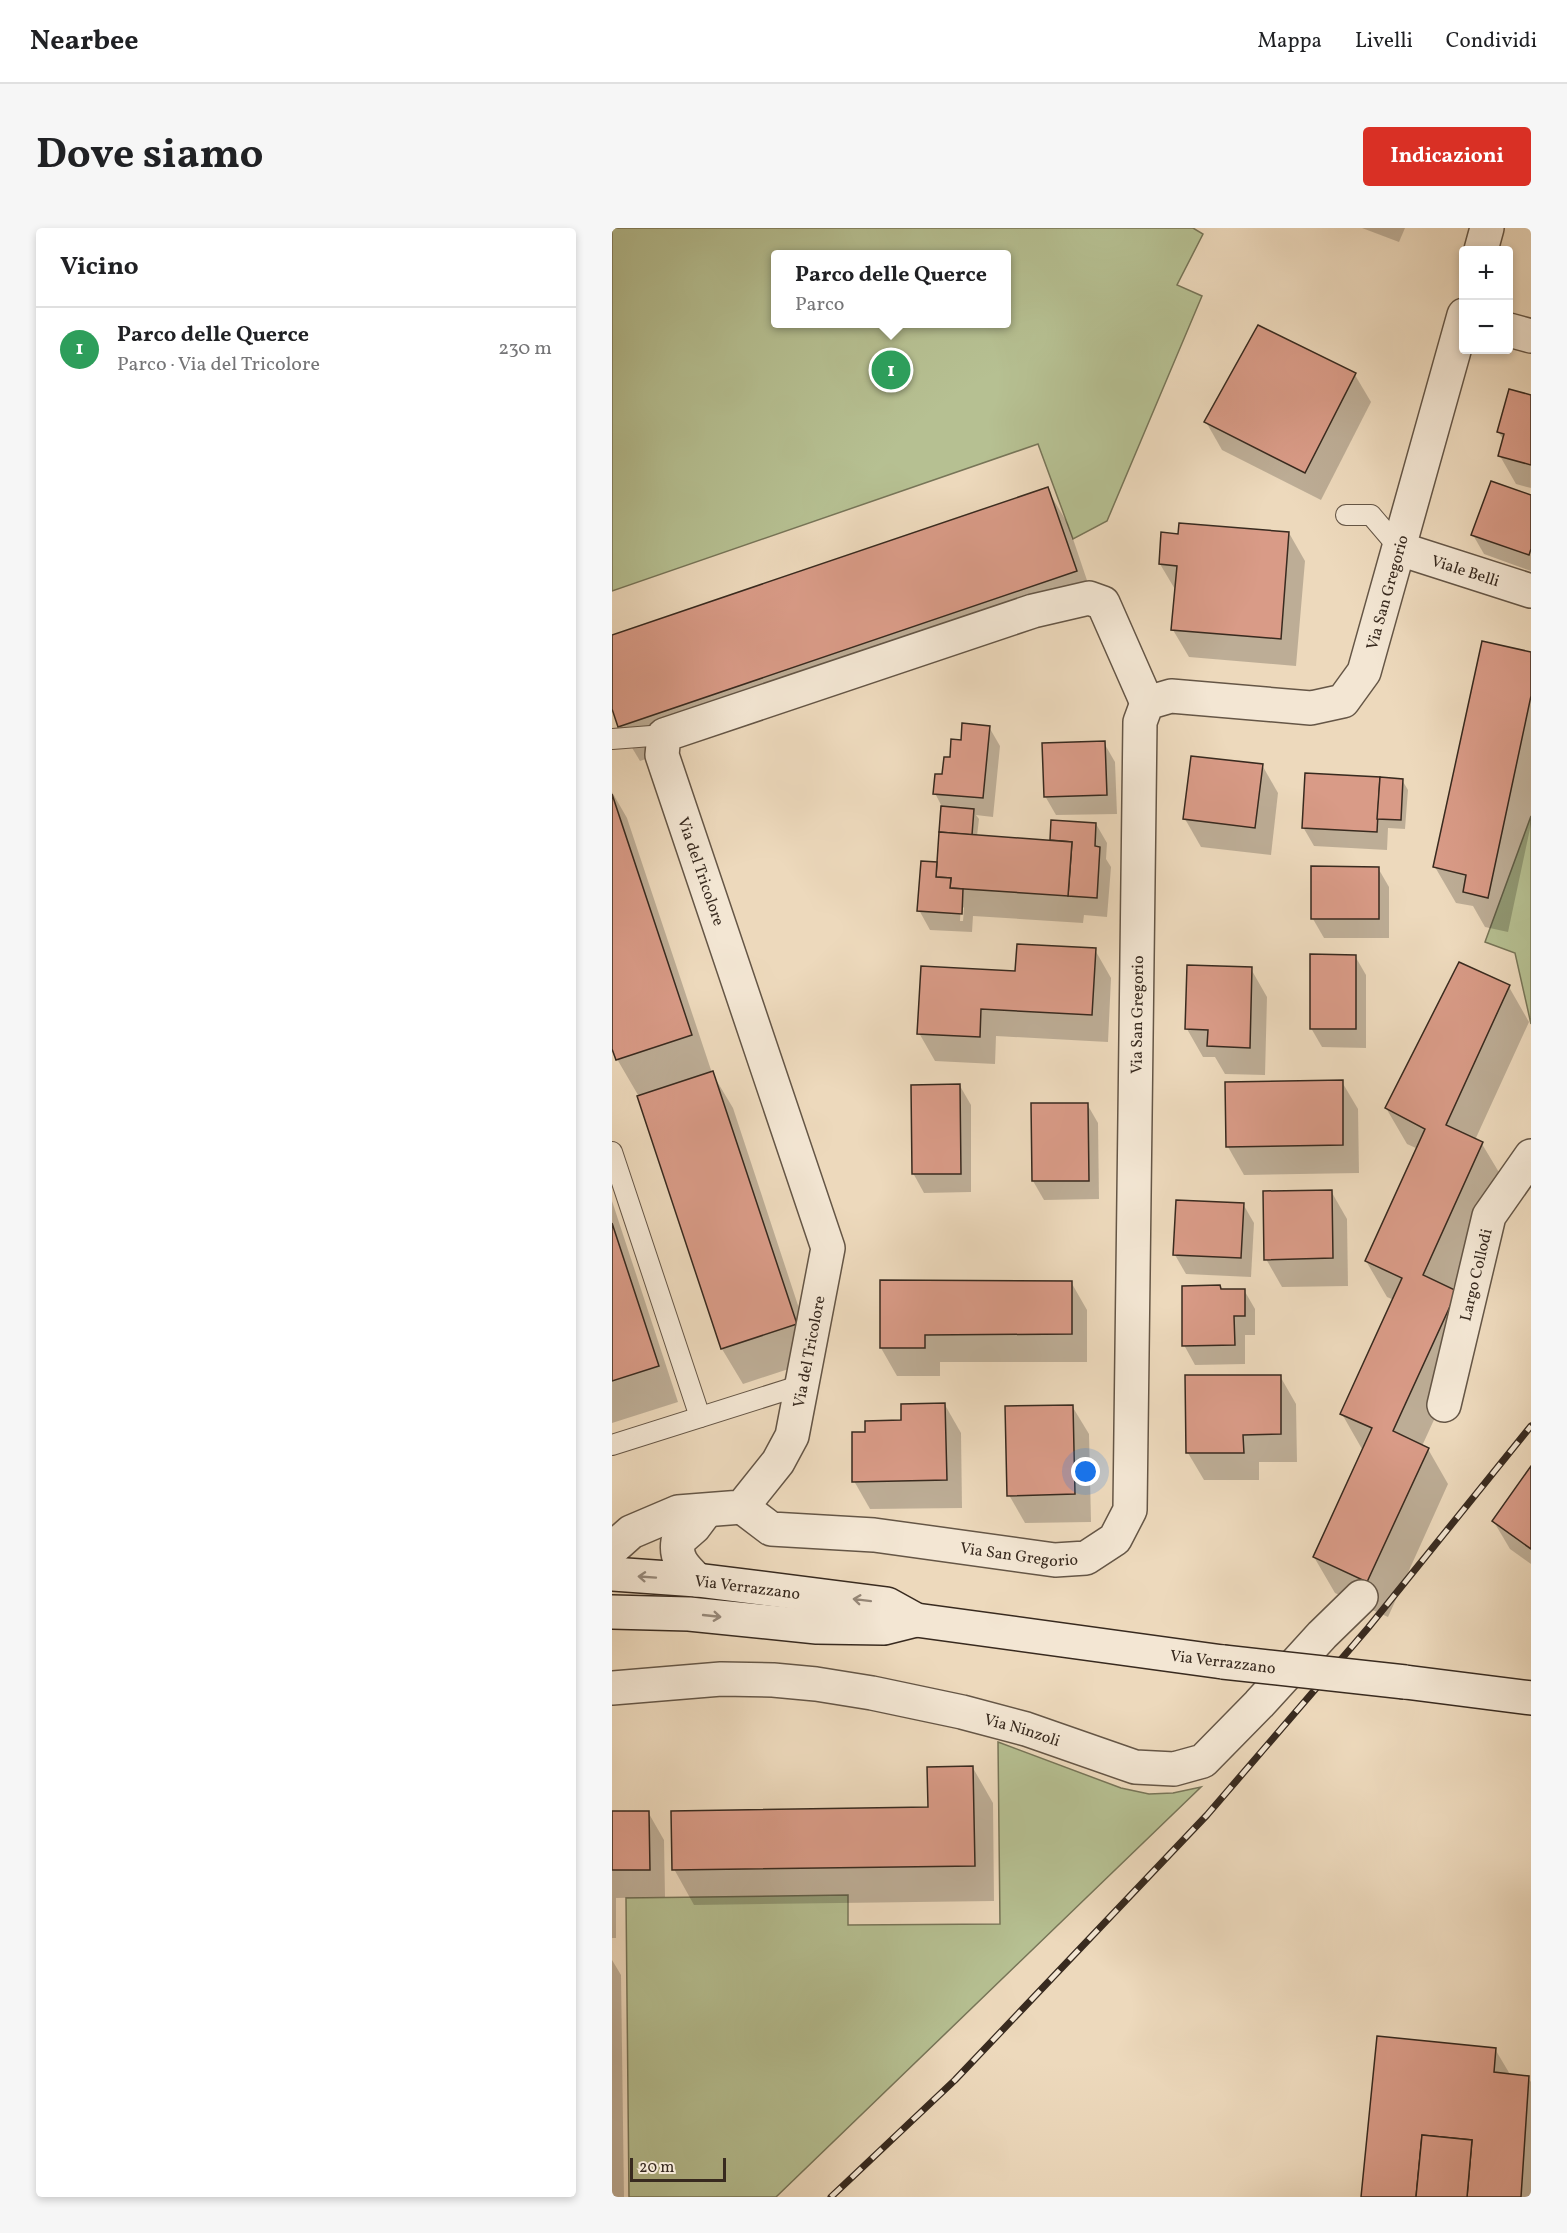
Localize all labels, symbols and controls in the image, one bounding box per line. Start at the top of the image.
text: Nearbee [30,22,139,61]
text: Mappa [1257,27,1322,56]
text: Livelli [1355,27,1413,56]
text: Condividi [1446,27,1537,56]
text: Dove siamo [36,127,264,186]
button: Indicazioni [1363,127,1531,186]
map controls [1459,246,1513,354]
button: + [1459,246,1513,300]
text: Vicino [60,249,139,285]
popup [771,250,1011,328]
text: Parco delle Querce [795,260,987,291]
text: Parco [795,291,845,319]
button: − [1459,300,1513,354]
text: Parco delle Querce [117,320,309,351]
text: 1 [75,335,84,363]
text: 230 m [498,335,552,363]
pin: 1 [872,348,910,392]
text: Parco · Via del Tricolore [117,351,320,379]
street label: Via San Gregorio [1362,533,1415,653]
street label: Viale Belli [1428,551,1502,593]
street label: Via del Tricolore [671,814,729,929]
street label: Via San Gregorio [1127,955,1150,1074]
street label: Largo Collodi [1455,1227,1499,1324]
street label: Via del Tricolore [789,1294,832,1410]
your location [1071,1457,1100,1486]
street label: Via San Gregorio [959,1538,1079,1573]
one-way arrow [638,1571,658,1582]
street label: Via Verrazzano [693,1571,801,1606]
one-way arrow [852,1595,872,1606]
one-way arrow [702,1611,722,1622]
street label: Via Verrazzano [1169,1646,1277,1680]
street label: Via Ninzoli [981,1709,1063,1753]
scale bar [630,2155,726,2182]
text: 20 m [639,2157,674,2179]

